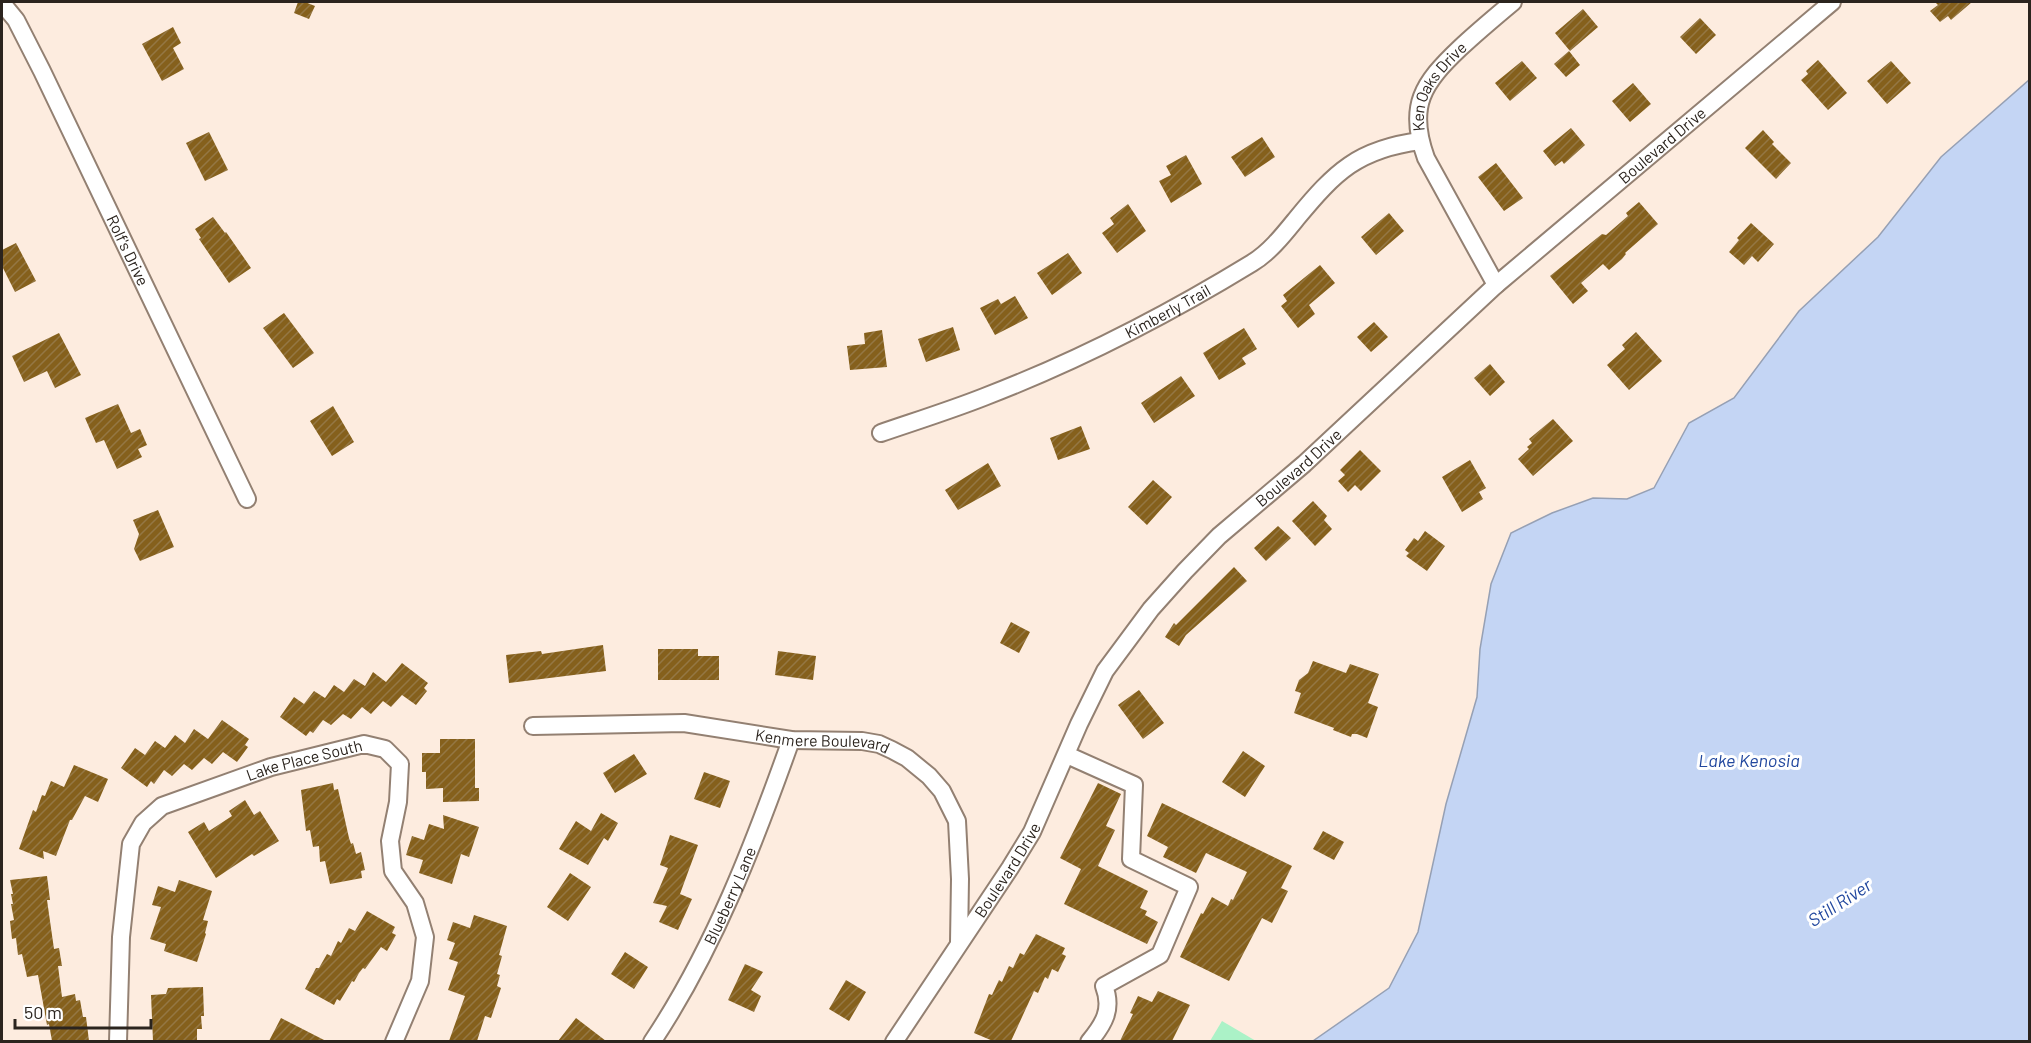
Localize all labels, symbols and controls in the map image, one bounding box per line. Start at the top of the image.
street label: Ken Oaks Drive [1408,37,1470,132]
street label: Boulevard Drive [1614,103,1709,187]
street label: Rolf's Drive [103,211,153,289]
street label: Kimberly Trail [1122,280,1214,342]
street label: Boulevard Drive [1251,424,1345,510]
street label: Kenmere Boulevard [754,724,893,757]
street label: Lake Place South [243,735,364,784]
water label: Lake Kenosia [1698,749,1800,771]
street label: Boulevard Drive [970,820,1044,921]
street label: Blueberry Lane [699,844,759,948]
water label: Still River [1804,873,1876,931]
scale bar [15,992,152,1030]
text: 50 m [24,1001,62,1023]

